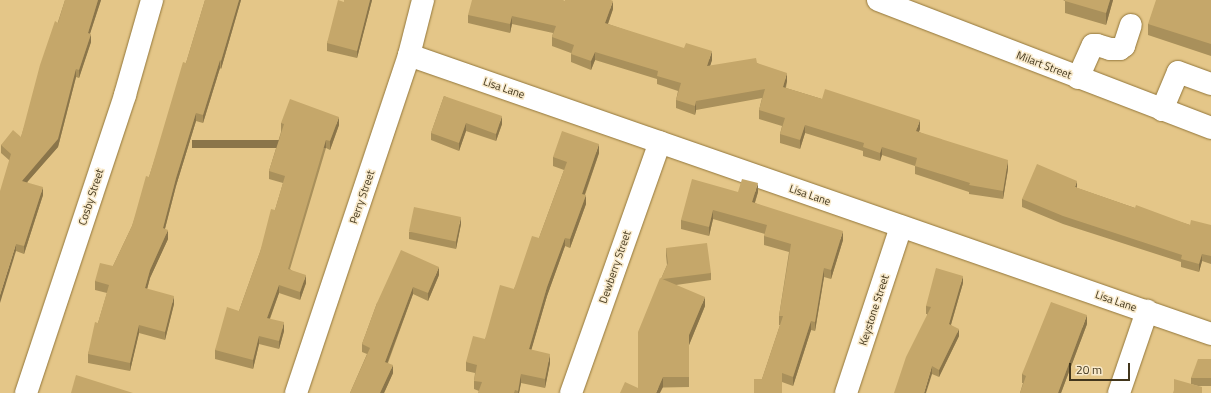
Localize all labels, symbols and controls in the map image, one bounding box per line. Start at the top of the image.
street label: Milart Street [1014,48,1074,82]
street label: Lisa Lane [482,75,526,101]
street label: Cosby Street [76,167,106,227]
street label: Perry Street [347,169,377,225]
street label: Lisa Lane [788,182,832,208]
street label: Dewberry Street [596,229,634,305]
street label: Keystone Street [856,273,892,347]
street label: Lisa Lane [1094,288,1138,314]
scale bar [1071,355,1132,381]
text: 20 m [1076,360,1102,379]

